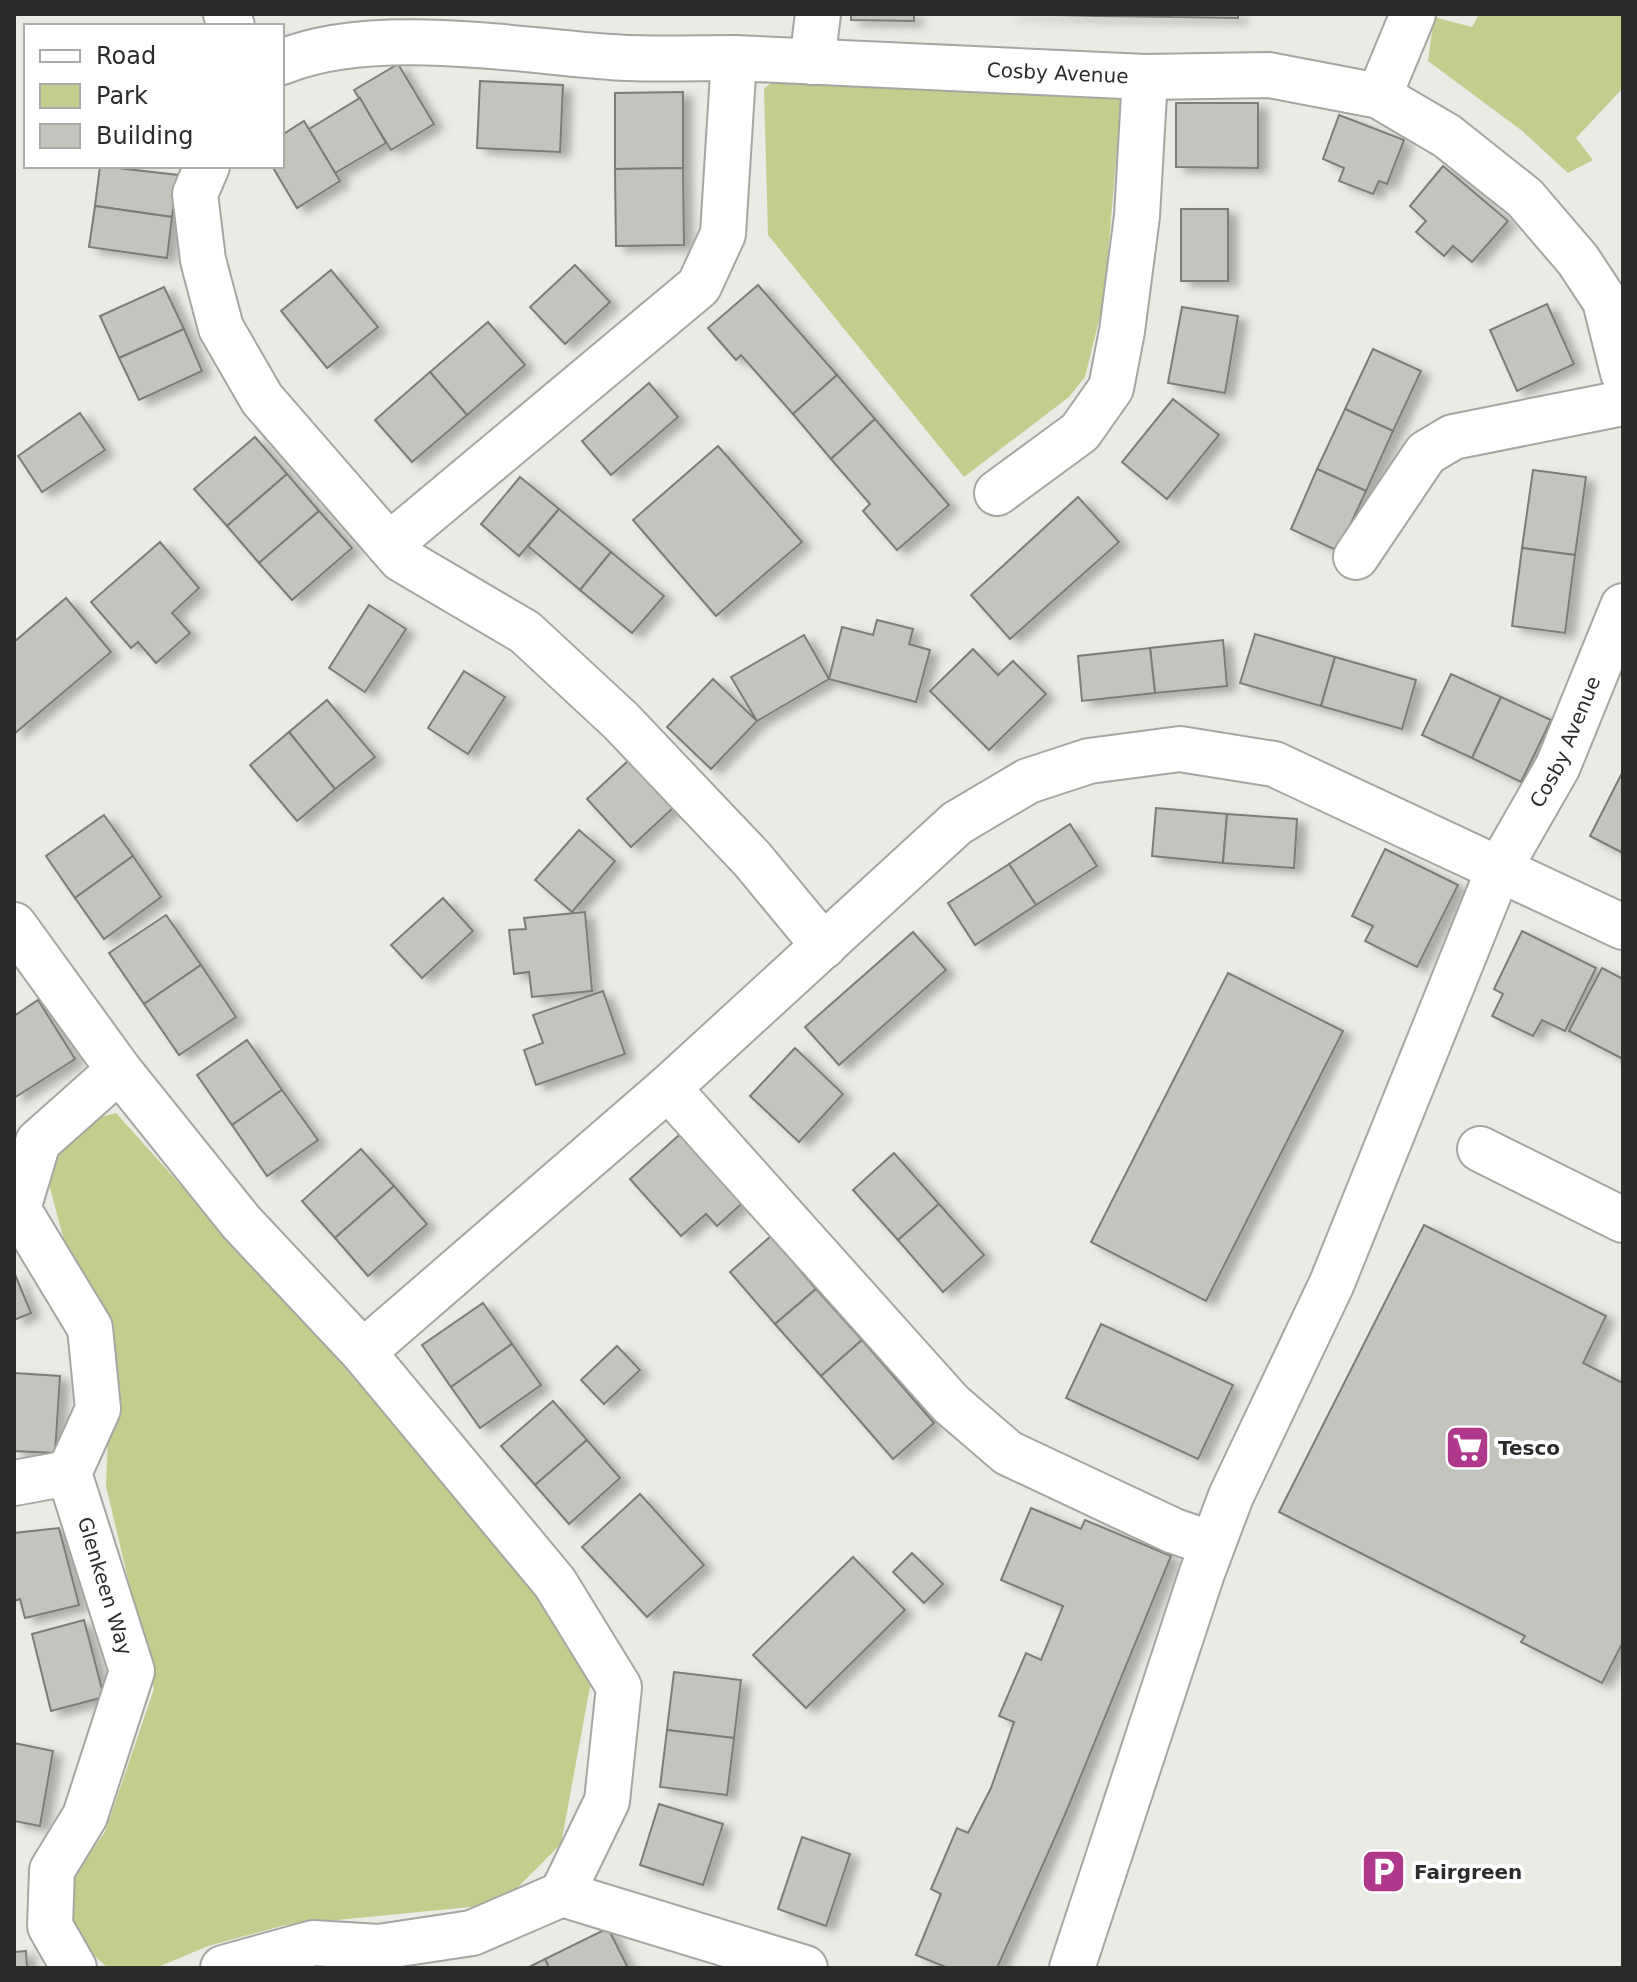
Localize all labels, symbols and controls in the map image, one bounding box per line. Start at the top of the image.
legend [24,24,284,168]
text: Road [96,42,156,70]
street label: Cosby Avenue [986,58,1129,88]
text: Park [96,82,148,110]
text: Building [96,122,193,150]
street label: Cosby Avenue [1525,673,1605,812]
supermarket icon: Tesco [1443,1424,1491,1472]
place label: Tesco [1498,1436,1560,1460]
street label: Glenkeen Way [73,1514,137,1658]
parking icon: Fairgreen [1359,1848,1407,1896]
place label: Fairgreen [1414,1860,1522,1884]

